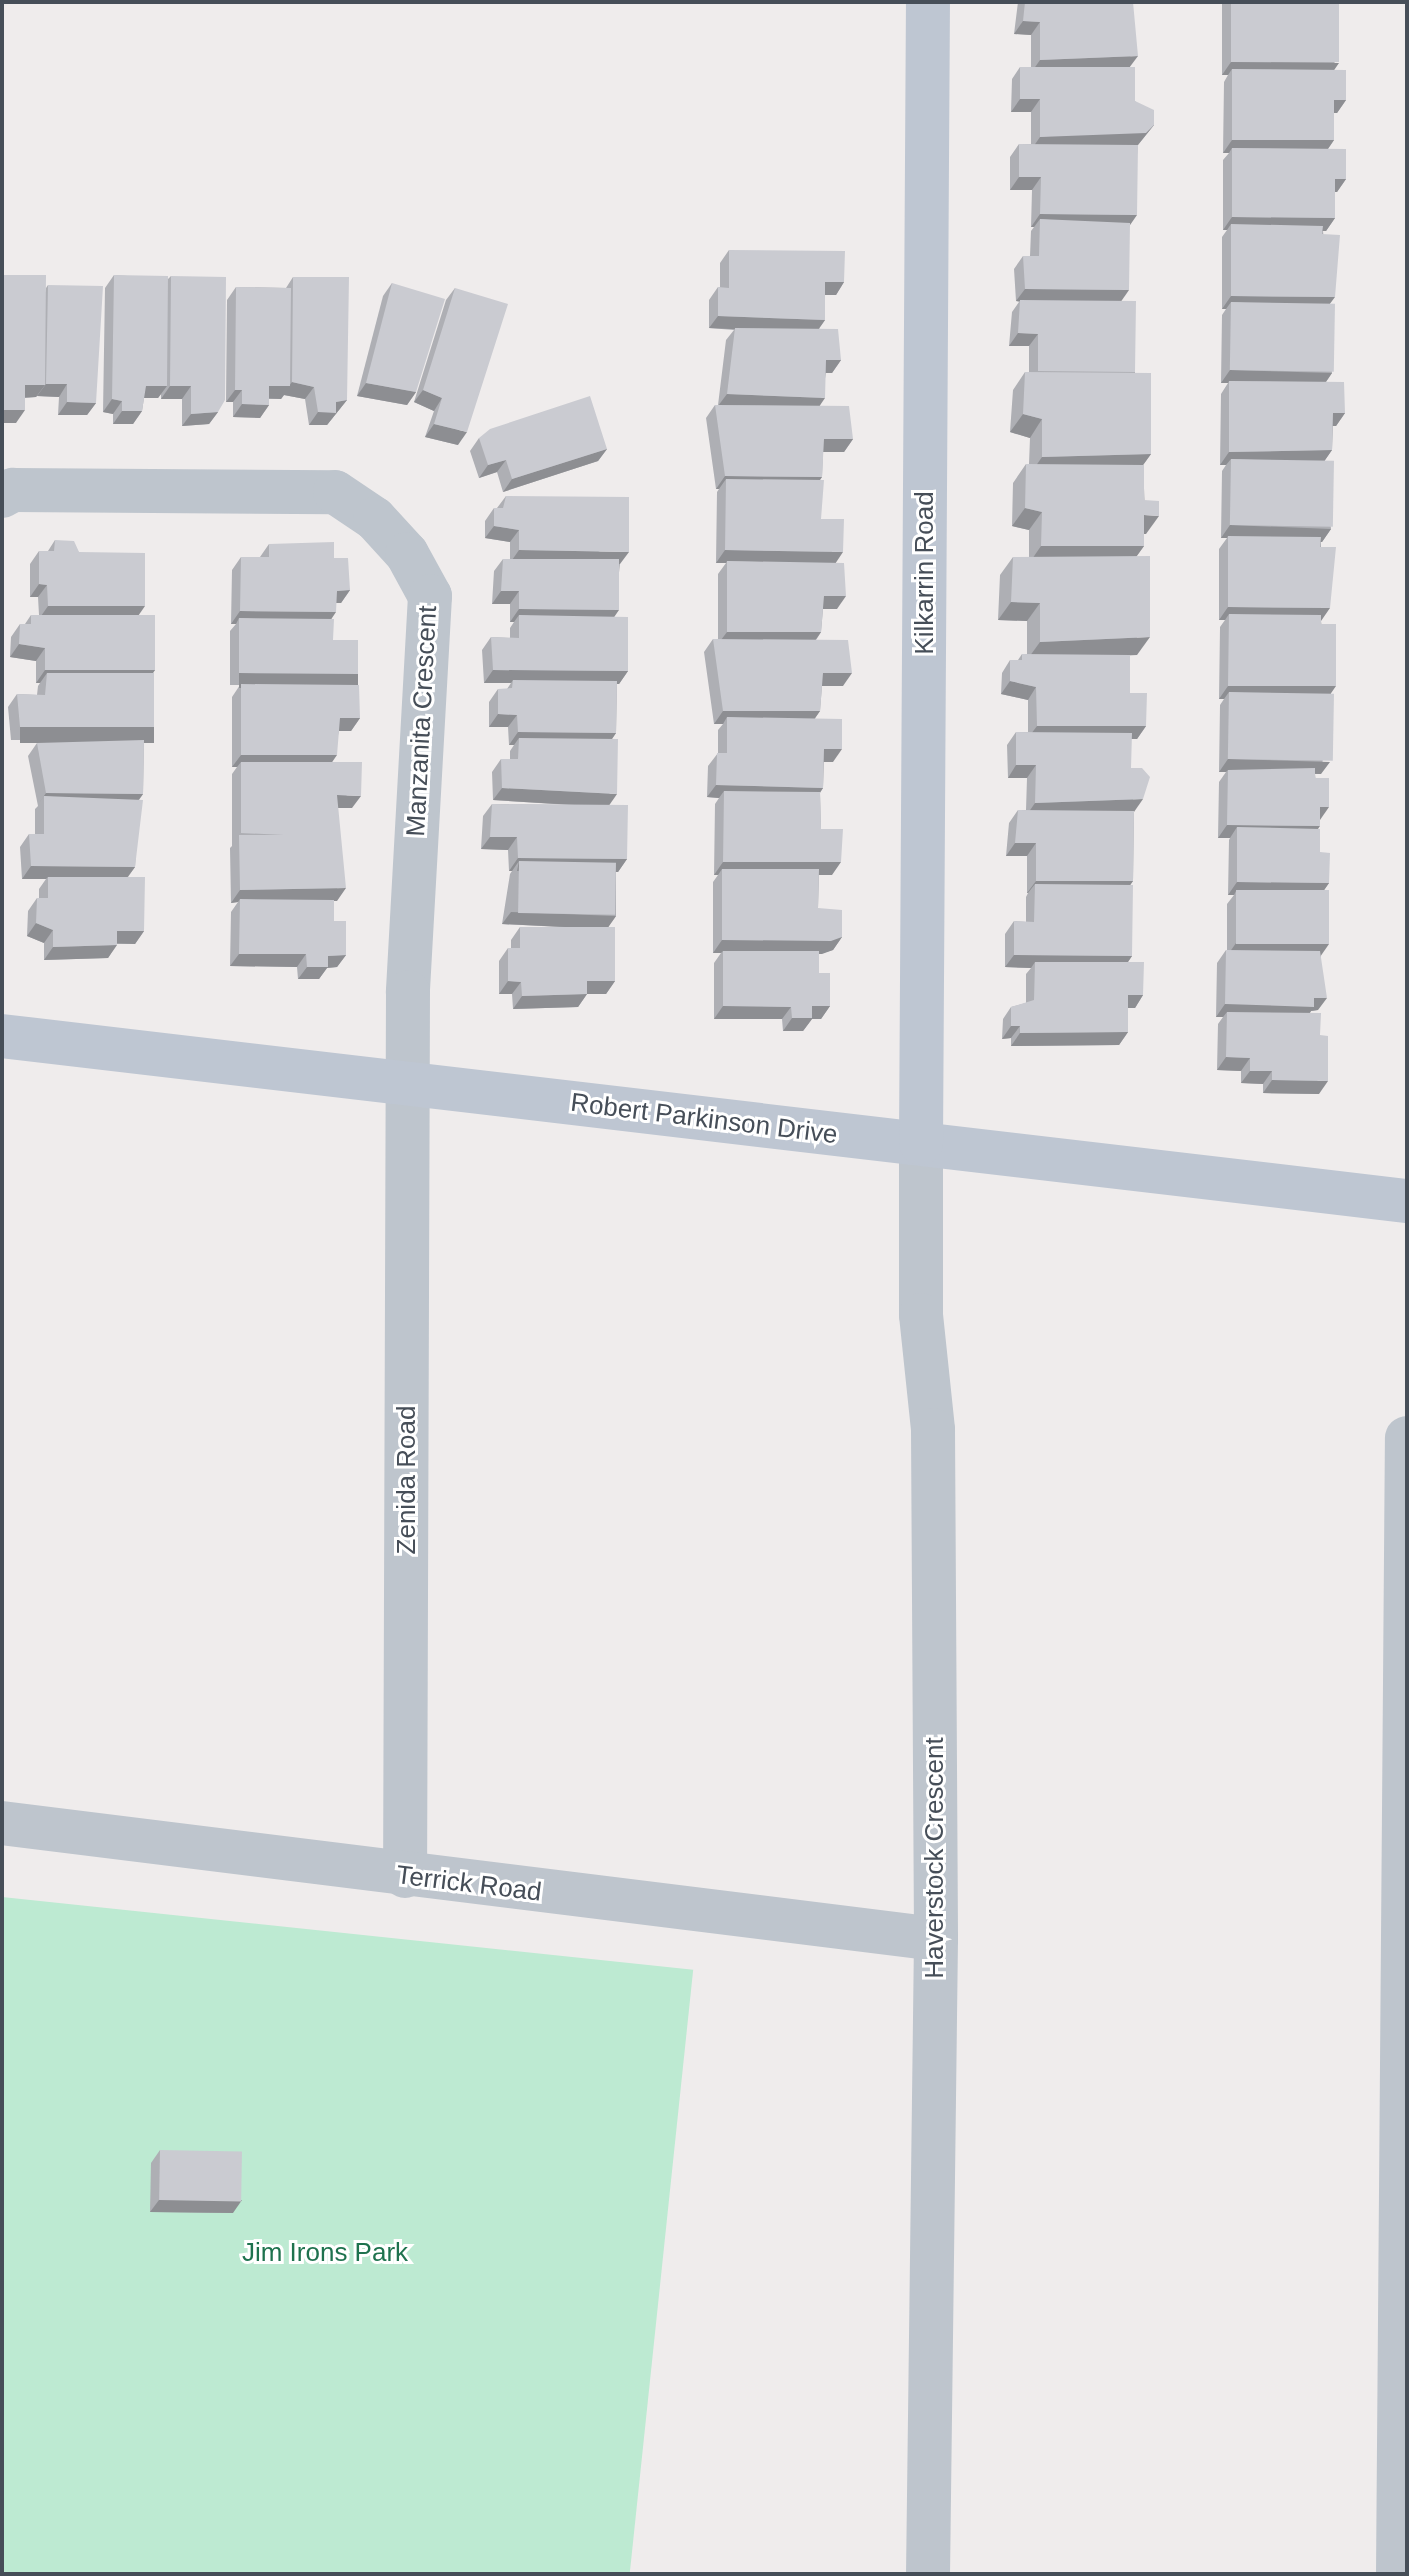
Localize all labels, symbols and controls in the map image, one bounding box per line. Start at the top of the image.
street label: Kilkarrin Road [909,491,941,655]
street label: Manzanita Crescent [400,605,444,837]
street label: Robert Parkinson Drive [569,1087,839,1151]
street label: Zenida Road [391,1406,423,1554]
street label: Haverstock Crescent [919,1737,951,1979]
street label: Terrick Road [395,1860,543,1908]
park label: Jim Irons Park [242,2237,408,2269]

